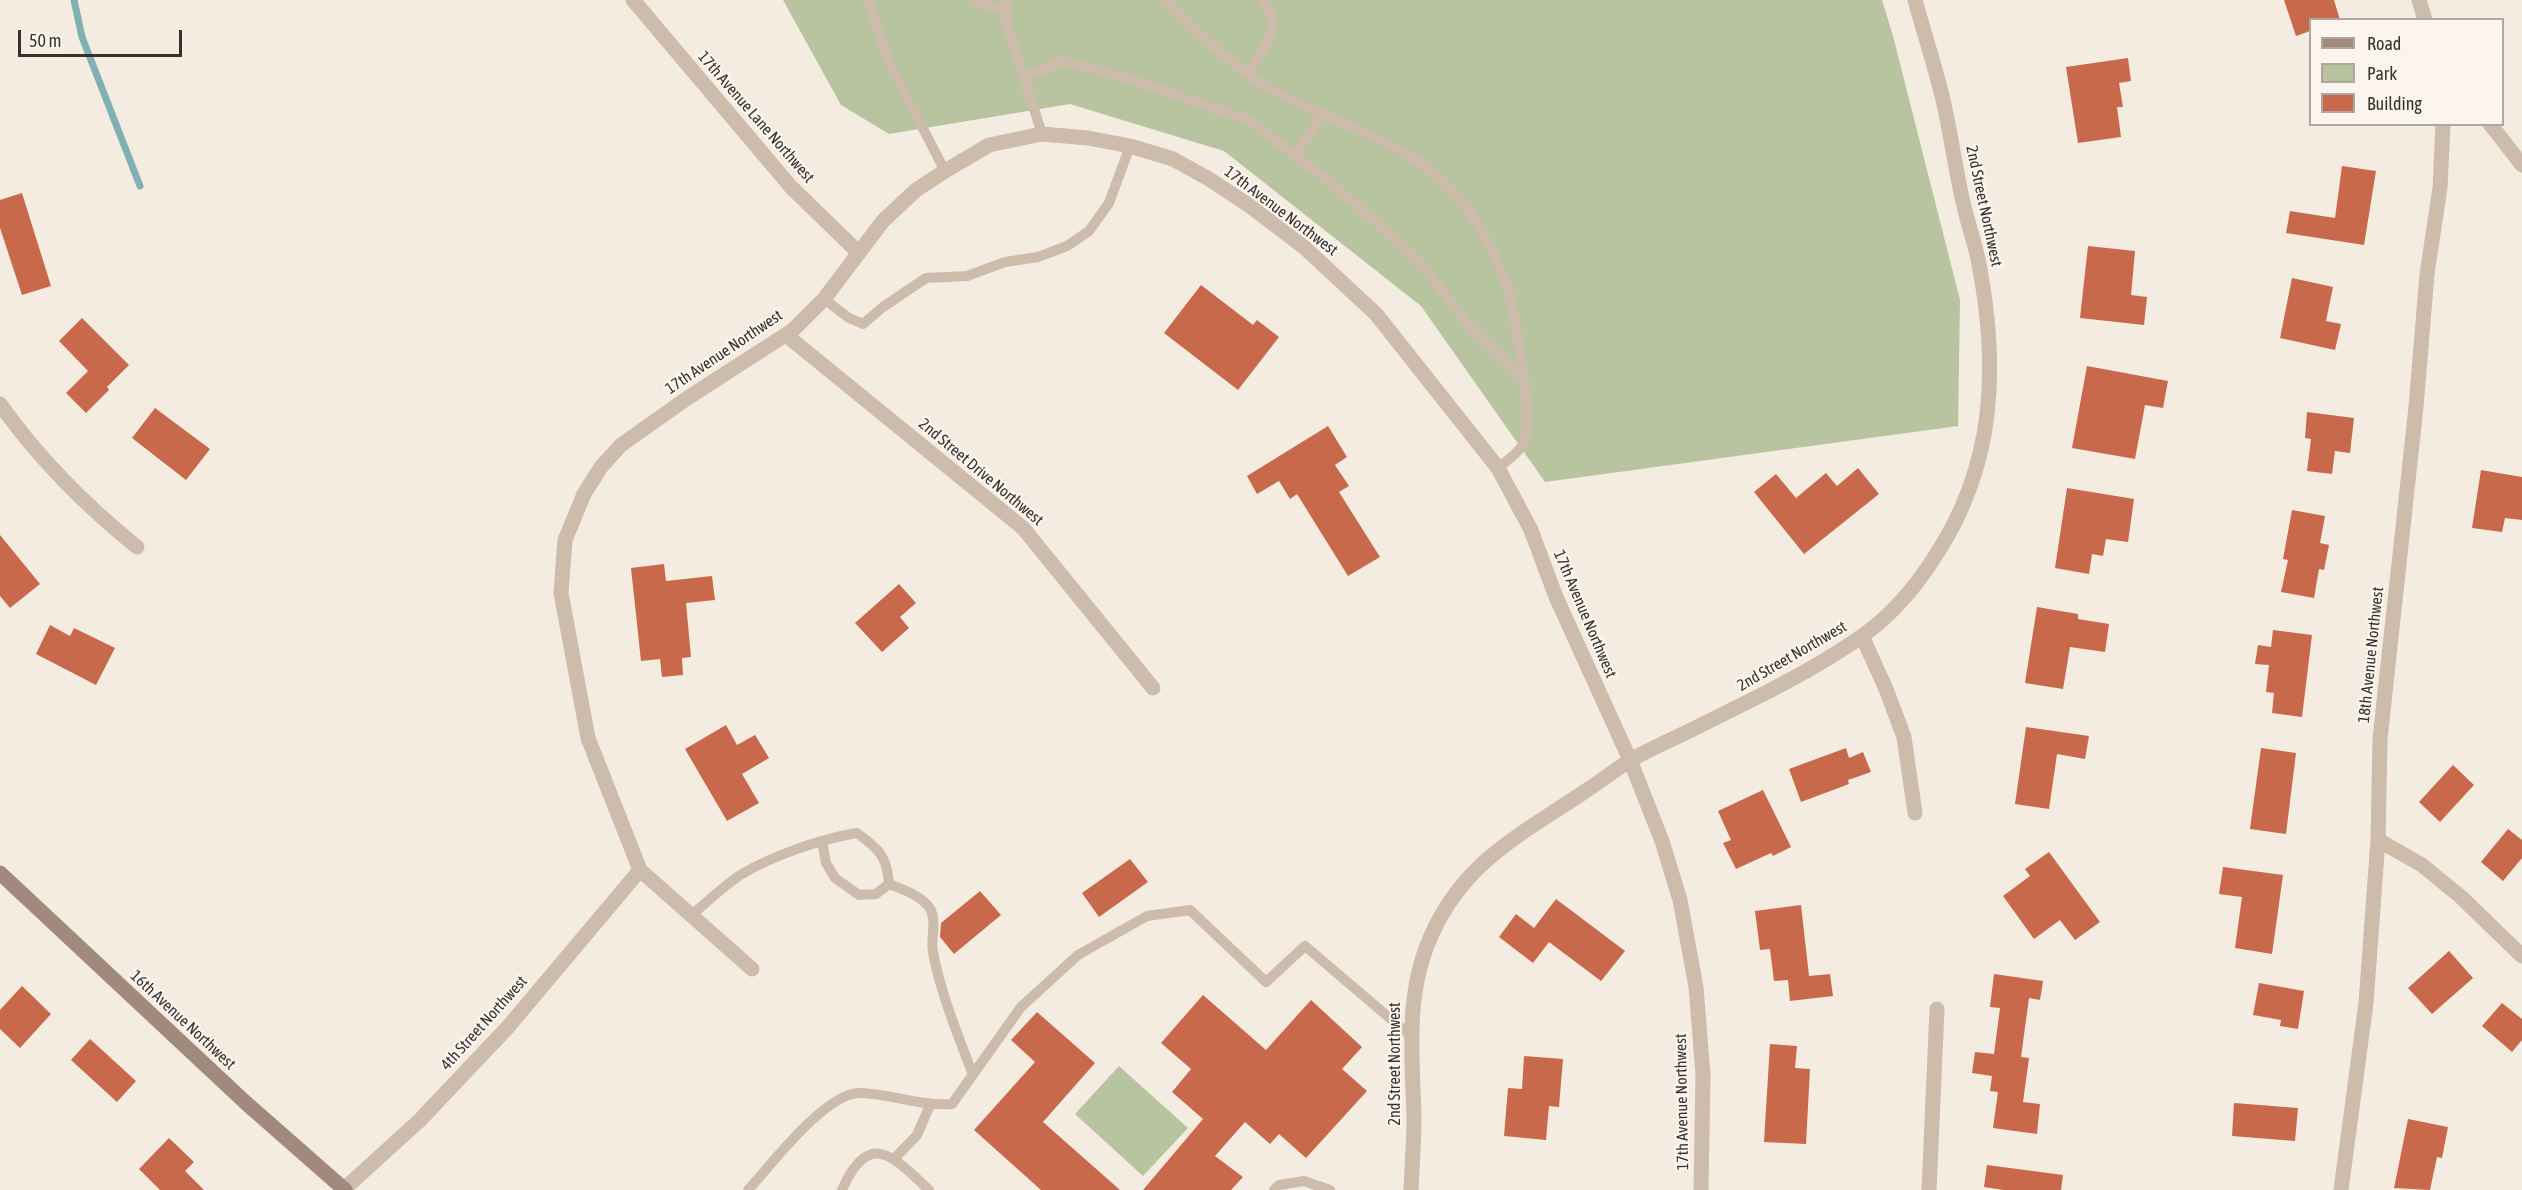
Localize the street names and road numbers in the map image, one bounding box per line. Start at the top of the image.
street label: 17th Avenue Lane Northwest [694,47,818,187]
street label: 2nd Street Northwest [1962,144,2006,268]
street label: 17th Avenue Northwest [1221,162,1341,260]
street label: 17th Avenue Northwest [662,306,786,398]
street label: 2nd Street Drive Northwest [915,414,1047,530]
street label: 17th Avenue Northwest [1549,547,1621,681]
street label: 18th Avenue Northwest [2354,586,2388,724]
street label: 2nd Street Northwest [1734,617,1850,695]
street label: 16th Avenue Northwest [126,966,240,1074]
street label: 4th Street Northwest [437,972,531,1074]
street label: 2nd Street Northwest [1385,1002,1405,1126]
street label: 17th Avenue Northwest [1671,1033,1693,1171]

